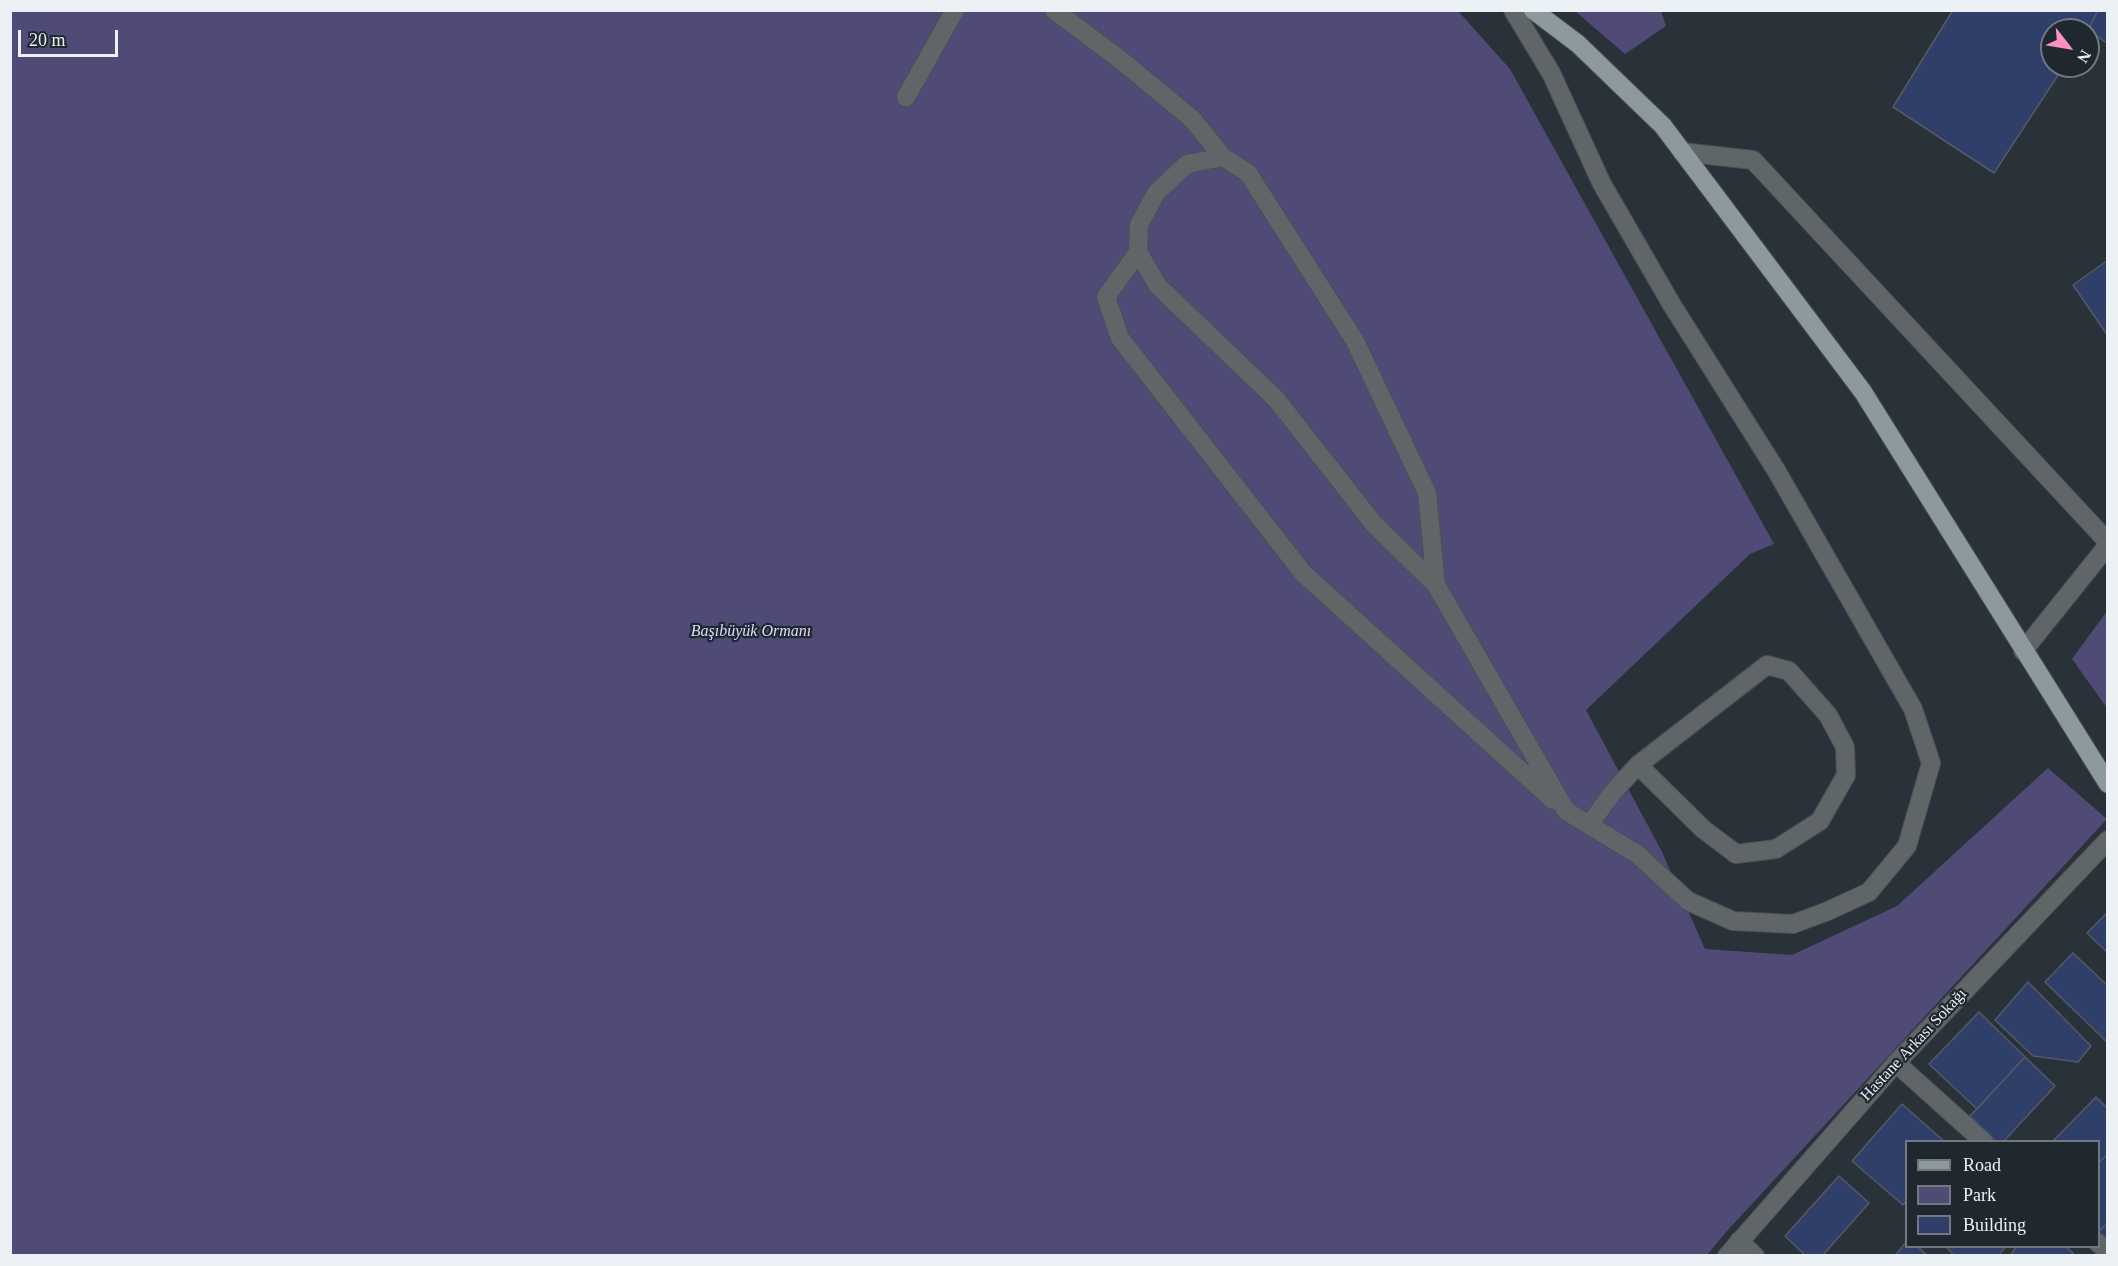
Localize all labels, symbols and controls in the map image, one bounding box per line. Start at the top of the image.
scale bar [21,18,122,56]
north arrow [2040,18,2100,78]
text: 20 m [29,30,66,50]
text: N [2074,47,2094,66]
park label: Başıbüyük Ormanı [691,622,811,642]
street label: Hastane Arkası Sokağı [1857,985,1971,1105]
legend [1905,1140,2100,1248]
text: Road [1963,1155,2001,1175]
text: Park [1963,1185,1996,1205]
text: Building [1963,1215,2026,1235]

